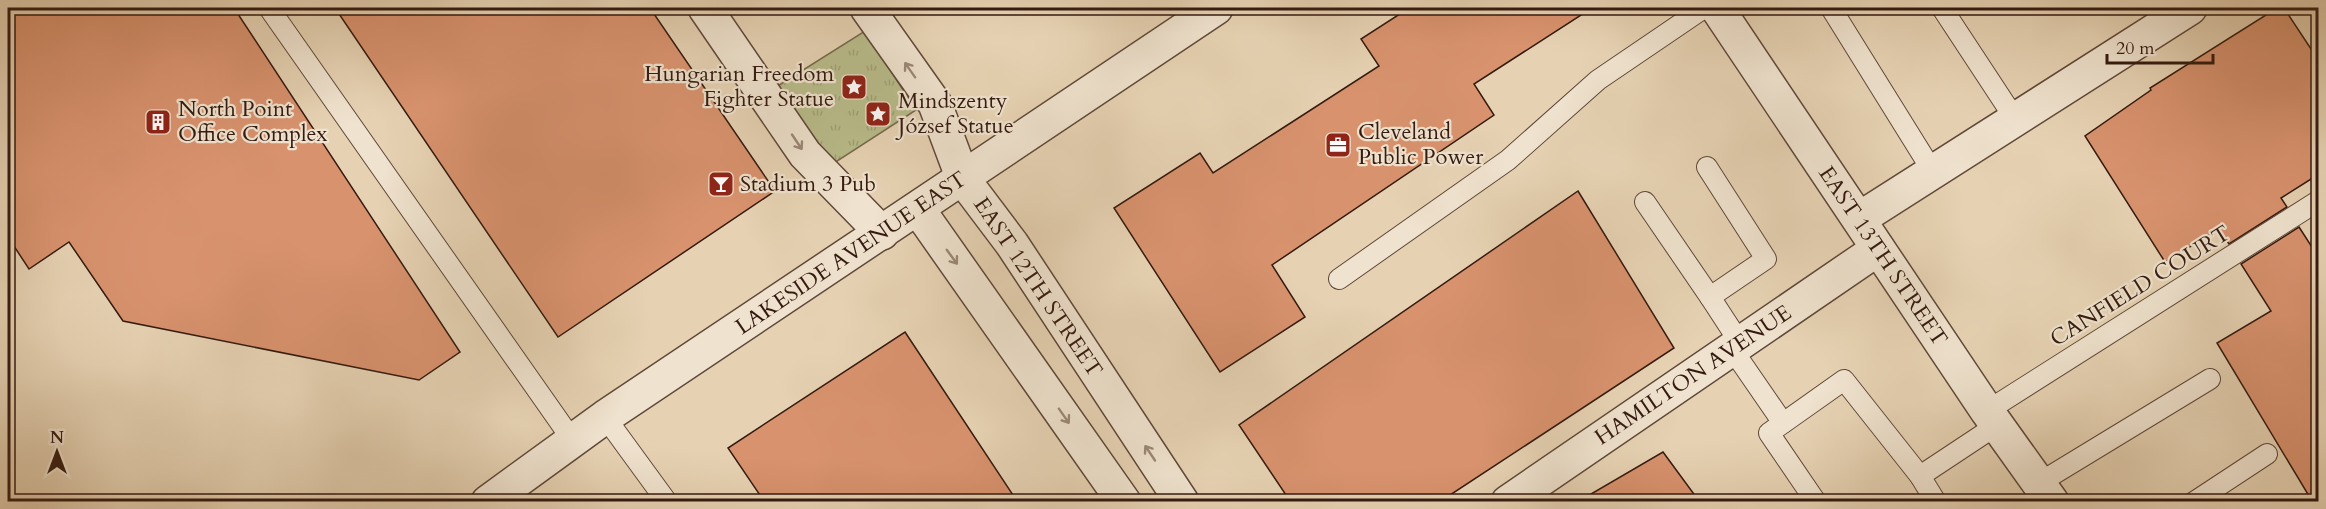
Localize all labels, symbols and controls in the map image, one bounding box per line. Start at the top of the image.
scale bar [2107,27,2214,65]
text: 20 m [2116,36,2155,61]
place label: Hungarian Freedom Fighter Statue [644,59,834,114]
one-way arrow [904,62,916,78]
place icon: Hungarian Freedom Fighter Statue [839,72,869,102]
place label: Mindszenty József Statue [895,86,1014,141]
place label: North Point Office Complex [178,94,328,149]
place icon: Mindszenty József Statue [863,99,893,129]
building icon: North Point Office Complex [143,107,173,137]
place label: Cleveland Public Power [1358,117,1484,172]
office icon: Cleveland Public Power [1323,130,1353,160]
one-way arrow [791,134,803,150]
street label: EAST 13TH STREET [1812,160,1954,352]
street label: LAKESIDE AVENUE EAST [730,164,972,342]
bar icon: Stadium 3 Pub [706,169,736,199]
place label: Stadium 3 Pub [740,169,876,199]
street label: EAST 12TH STREET [967,191,1109,383]
street label: CANFIELD COURT [2044,218,2236,354]
one-way arrow [946,248,958,264]
street label: HAMILTON AVENUE [1589,298,1797,452]
one-way arrow [1058,408,1070,424]
north arrow [27,422,87,482]
text: N [50,427,64,449]
one-way arrow [1143,444,1156,461]

